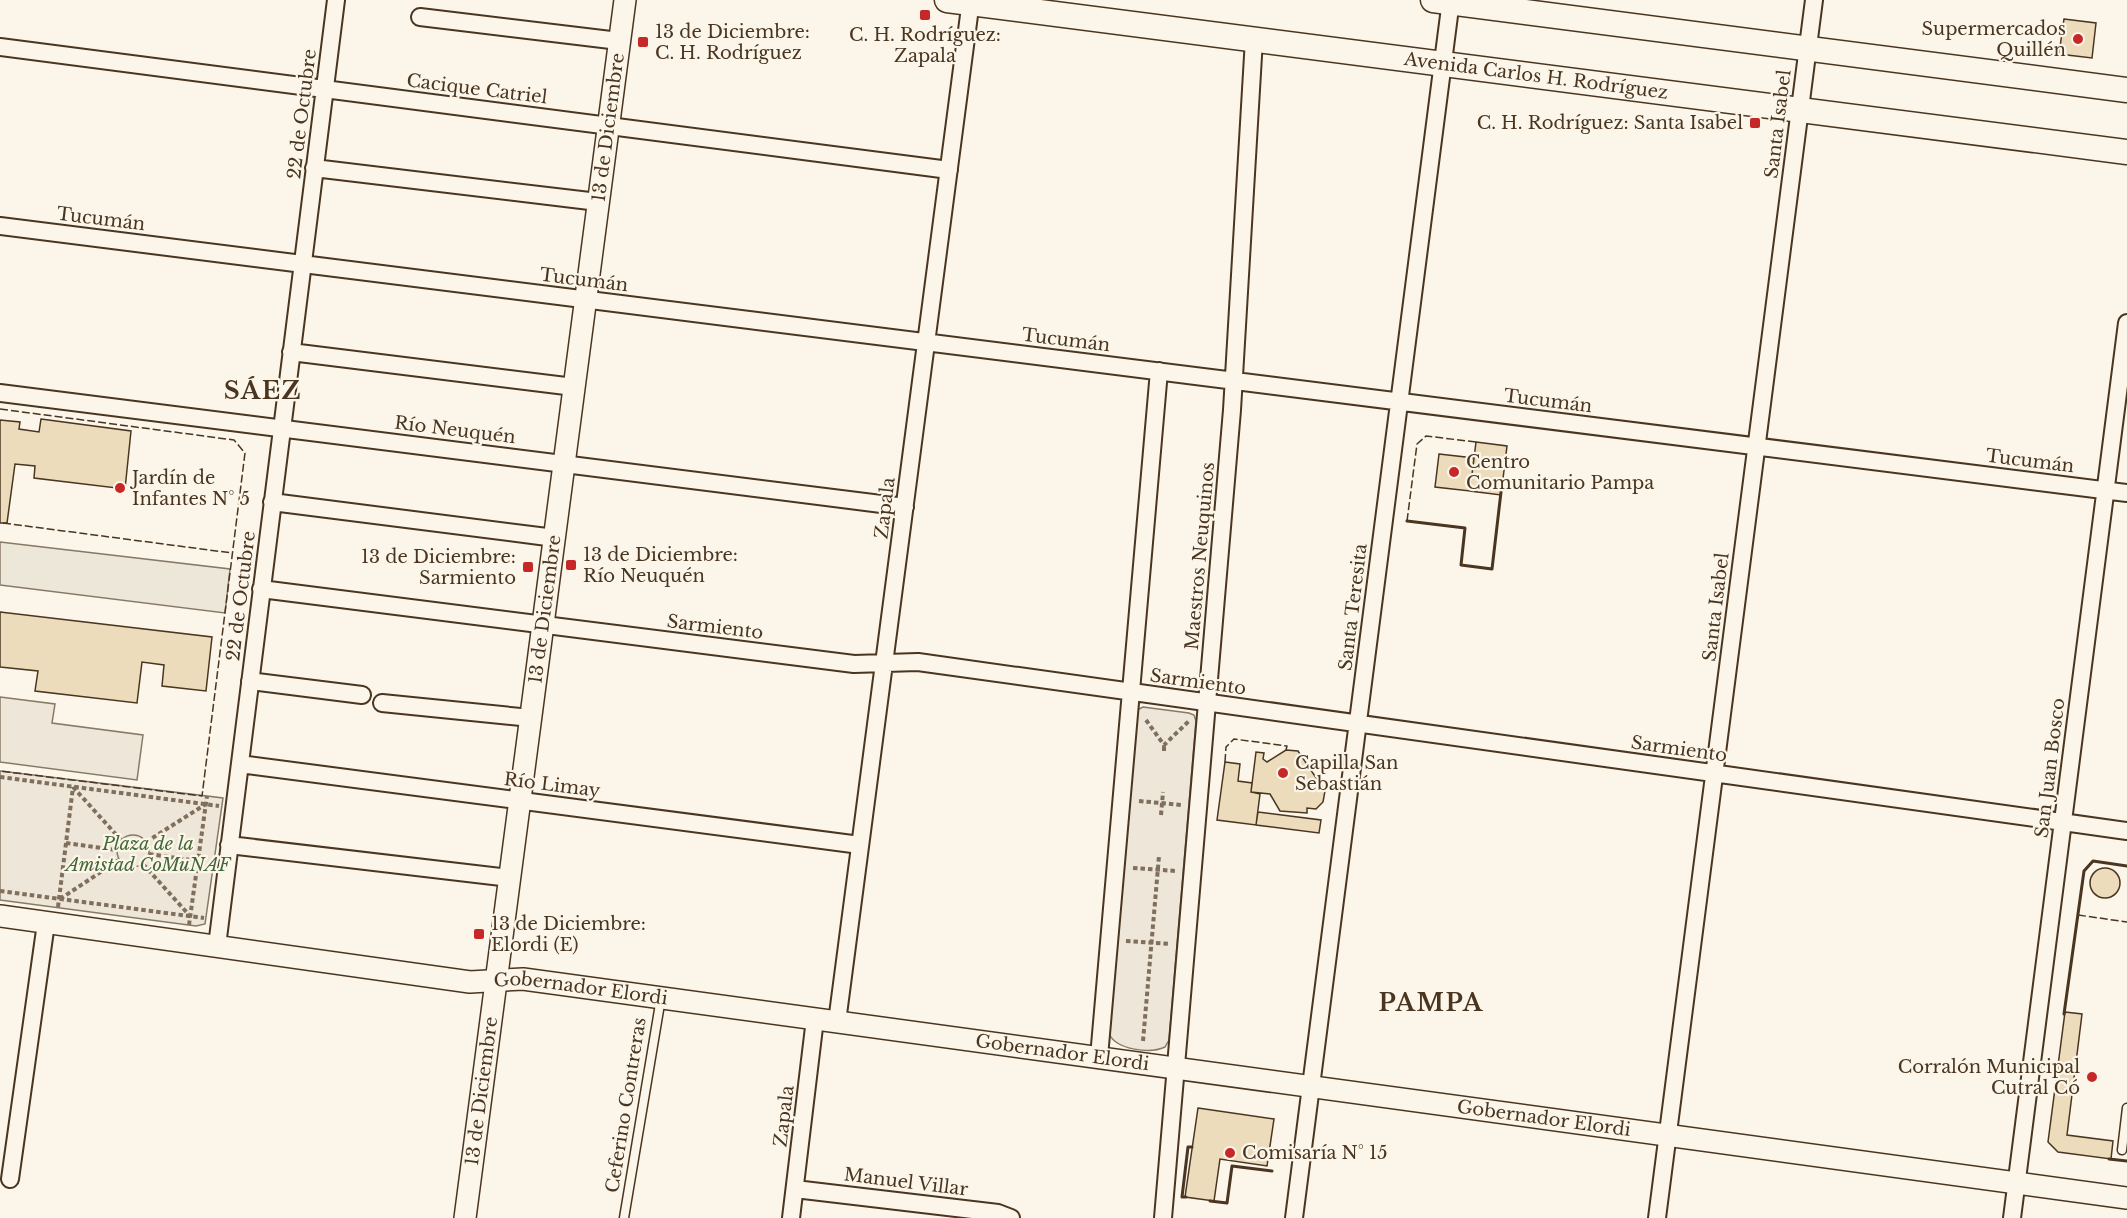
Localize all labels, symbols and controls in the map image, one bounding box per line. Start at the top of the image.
marker: C. H. Rodríguez: Zapala [918,8,932,22]
place label: Supermercados Quillén [1921,18,2066,61]
place label: 13 de Diciembre: C. H. Rodríguez [655,21,810,64]
place label: C. H. Rodríguez: Zapala [849,24,1001,67]
marker: Supermercados Quillén [2071,32,2085,46]
marker: 13 de Diciembre: C. H. Rodríguez [636,35,650,49]
street label: 22 de Octubre [283,48,321,180]
street label: Avenida Carlos H. Rodríguez [1402,48,1669,104]
street label: 13 de Diciembre [588,52,629,203]
street label: Santa Isabel [1760,68,1796,180]
street label: Cacique Catriel [405,69,549,109]
place label: C. H. Rodríguez: Santa Isabel [1477,112,1743,134]
marker: C. H. Rodríguez: Santa Isabel [1748,116,1762,130]
street label: Tucumán [56,203,146,235]
street label: Tucumán [539,264,629,296]
street label: Tucumán [1021,324,1111,356]
district label: SÁEZ [224,376,302,405]
street label: Tucumán [1503,385,1593,417]
street label: Río Neuquén [393,412,517,448]
street label: Tucumán [1985,445,2075,477]
place label: Centro Comunitario Pampa [1466,451,1654,494]
street label: Maestros Neuquinos [1181,461,1219,651]
marker: Centro Comunitario Pampa [1447,465,1461,479]
place label: Jardín de Infantes N° 5 [130,467,250,510]
street label: Zapala [870,476,900,540]
marker: Jardín de Infantes N° 5 [113,481,127,495]
street label: 22 de Octubre [222,530,260,662]
street label: 13 de Diciembre [524,533,566,685]
street label: Santa Teresita [1334,542,1372,672]
place label: 13 de Diciembre: Río Neuquén [583,544,738,587]
place label: 13 de Diciembre: Sarmiento [361,546,516,589]
street label: Santa Isabel [1698,551,1734,663]
marker: 13 de Diciembre: Río Neuquén [564,558,578,572]
marker: 13 de Diciembre: Sarmiento [521,560,535,574]
street label: Sarmiento [666,610,764,644]
street label: Sarmiento [1148,664,1248,700]
street label: San Juan Bosco [2031,697,2069,839]
street label: Sarmiento [1629,731,1729,767]
place label: Capilla San Sebastián [1295,752,1398,795]
marker: Capilla San Sebastián [1276,766,1290,780]
street label: Río Limay [503,768,602,802]
park label: Plaza de la Amistad CoMuNAF [64,833,231,876]
place label: 13 de Diciembre: Elordi (E) [491,913,646,956]
marker: 13 de Diciembre: Elordi (E) [472,927,486,941]
street label: Gobernador Elordi [493,968,669,1010]
district label: PAMPA [1378,988,1484,1017]
street label: 13 de Diciembre [461,1015,502,1167]
street label: Ceferino Contreras [601,1016,651,1194]
street label: Gobernador Elordi [974,1030,1151,1075]
place label: Corralón Municipal Cutral Có [1898,1056,2080,1099]
marker: Corralón Municipal Cutral Có [2085,1070,2099,1084]
street label: Zapala [769,1084,799,1148]
street label: Gobernador Elordi [1456,1096,1632,1141]
place label: Comisaría N° 15 [1242,1142,1387,1164]
marker: Comisaría N° 15 [1223,1146,1237,1160]
street label: Manuel Villar [843,1163,970,1201]

